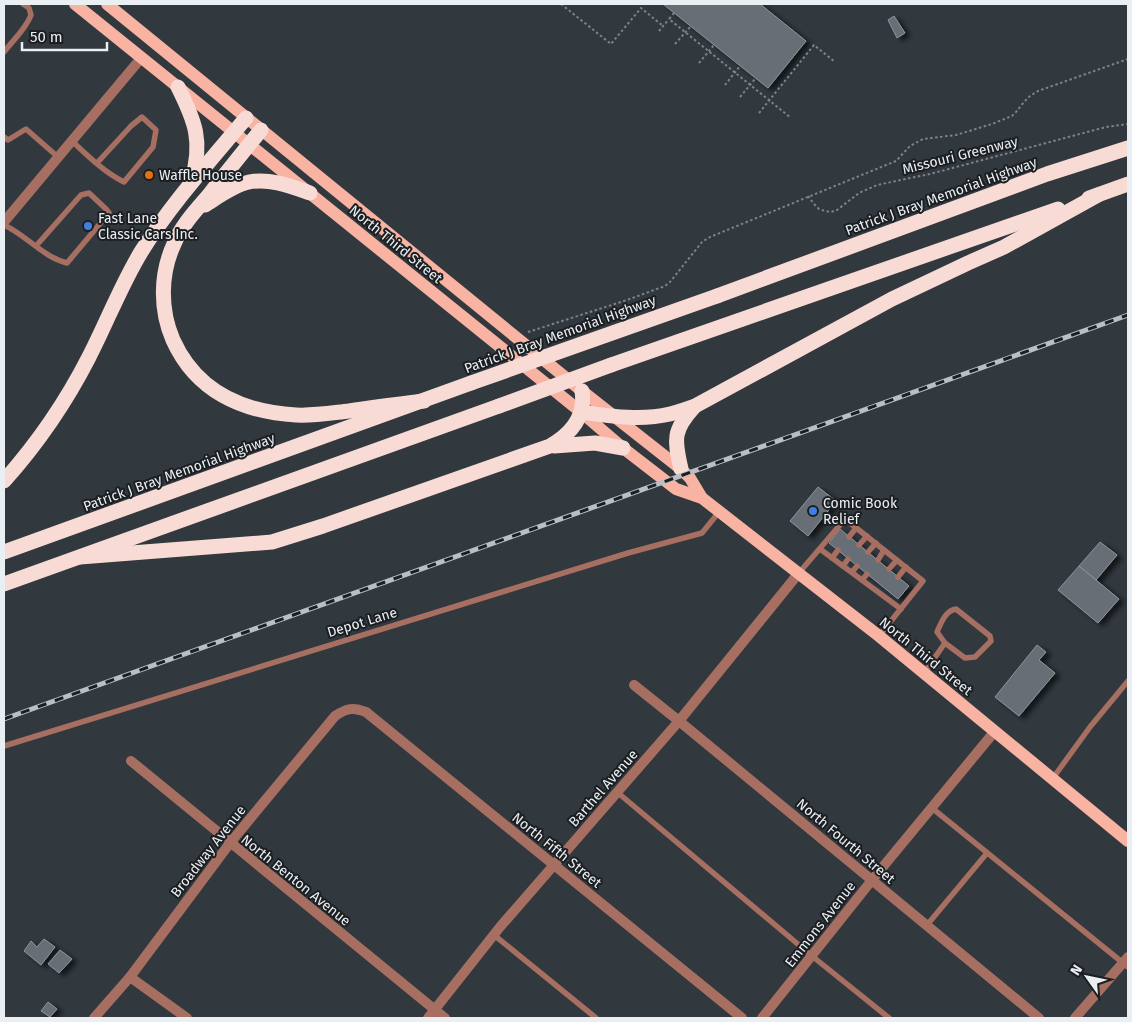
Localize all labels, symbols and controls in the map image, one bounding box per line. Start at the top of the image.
scale bar [22,20,108,52]
text: 50 m [30,28,63,46]
street label: Missouri Greenway [901,133,1020,178]
street label: Patrick J Bray Memorial Highway [843,154,1039,239]
place label: Waffle House [159,167,242,184]
marker: Waffle House [143,169,155,181]
street label: North Third Street [346,202,446,288]
place label: Fast Lane Classic Cars Inc. [98,210,198,243]
marker: Fast Lane Classic Cars Inc. [82,220,94,232]
street label: Patrick J Bray Memorial Highway [462,292,658,377]
street label: Patrick J Bray Memorial Highway [81,430,277,515]
place label: Comic Book Relief [823,495,898,528]
marker: Comic Book Relief [807,505,819,517]
street label: Depot Lane [325,604,399,641]
street label: North Third Street [876,614,976,700]
street label: Barthel Avenue [565,746,642,830]
street label: North Fourth Street [793,795,899,888]
street label: Broadway Avenue [167,802,250,901]
street label: North Fifth Street [509,809,606,892]
street label: North Benton Avenue [238,831,354,930]
street label: Emmons Avenue [782,878,859,971]
north arrow [1062,952,1112,1002]
text: N [1067,962,1086,979]

